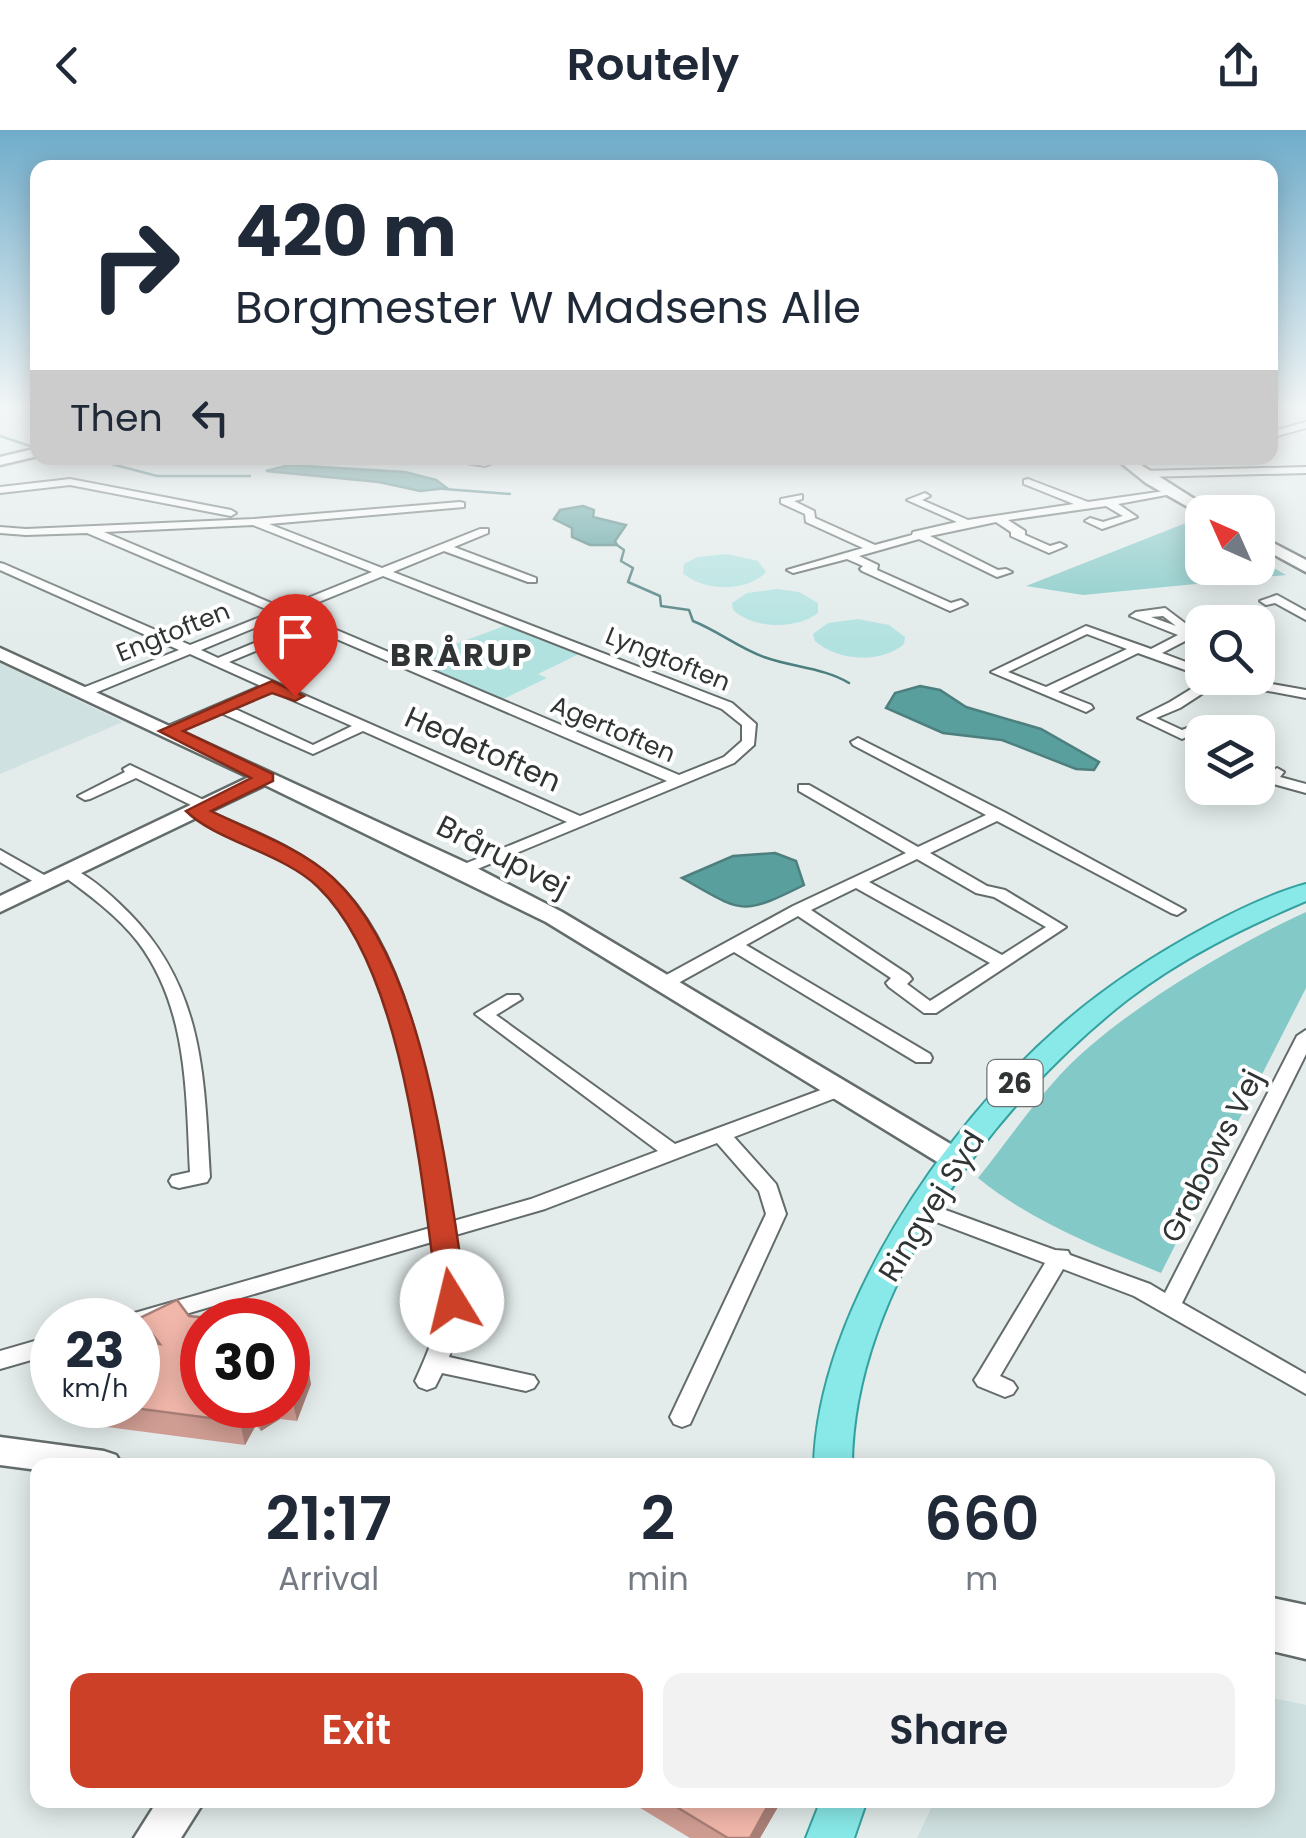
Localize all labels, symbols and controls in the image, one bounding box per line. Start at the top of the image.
text: Routely [567,33,739,96]
icon: back [40,38,95,93]
icon: share [1211,38,1266,93]
text: 420 m [235,182,457,281]
icon: right [70,200,200,330]
text: Borgmester W Madsens Alle [235,276,861,339]
icon: left [183,390,238,445]
text: Then [70,391,163,444]
north arrow [1185,495,1275,585]
map controls [1185,495,1275,805]
street label: Engtoften [111,593,235,671]
pin [253,594,338,697]
button: search [1185,605,1275,695]
icon: arrive [268,609,323,664]
street label: Lyngtoften [600,618,736,700]
district label: BRÅRUP [390,632,534,677]
street label: Agertoften [545,687,681,771]
street label: Hedetoften [398,695,568,803]
button: layers [1185,715,1275,805]
street label: Brårupvej [429,804,577,908]
road number: 26 [988,1060,1042,1106]
street label: Grabows Vej [1150,1062,1274,1250]
street label: Ringvej Syd [868,1122,994,1290]
position arrow [400,1249,504,1353]
speed limit sign: 30 [180,1298,310,1428]
text: 23 [66,1315,124,1386]
text: km/h [62,1371,128,1406]
text: 21:17 [265,1477,392,1561]
text: 2 [641,1477,675,1561]
text: 660 [924,1477,1040,1561]
text: Arrival [278,1556,379,1601]
text: min [627,1556,689,1601]
text: m [965,1556,998,1601]
button: Exit [70,1673,643,1788]
button: Share [663,1673,1235,1788]

